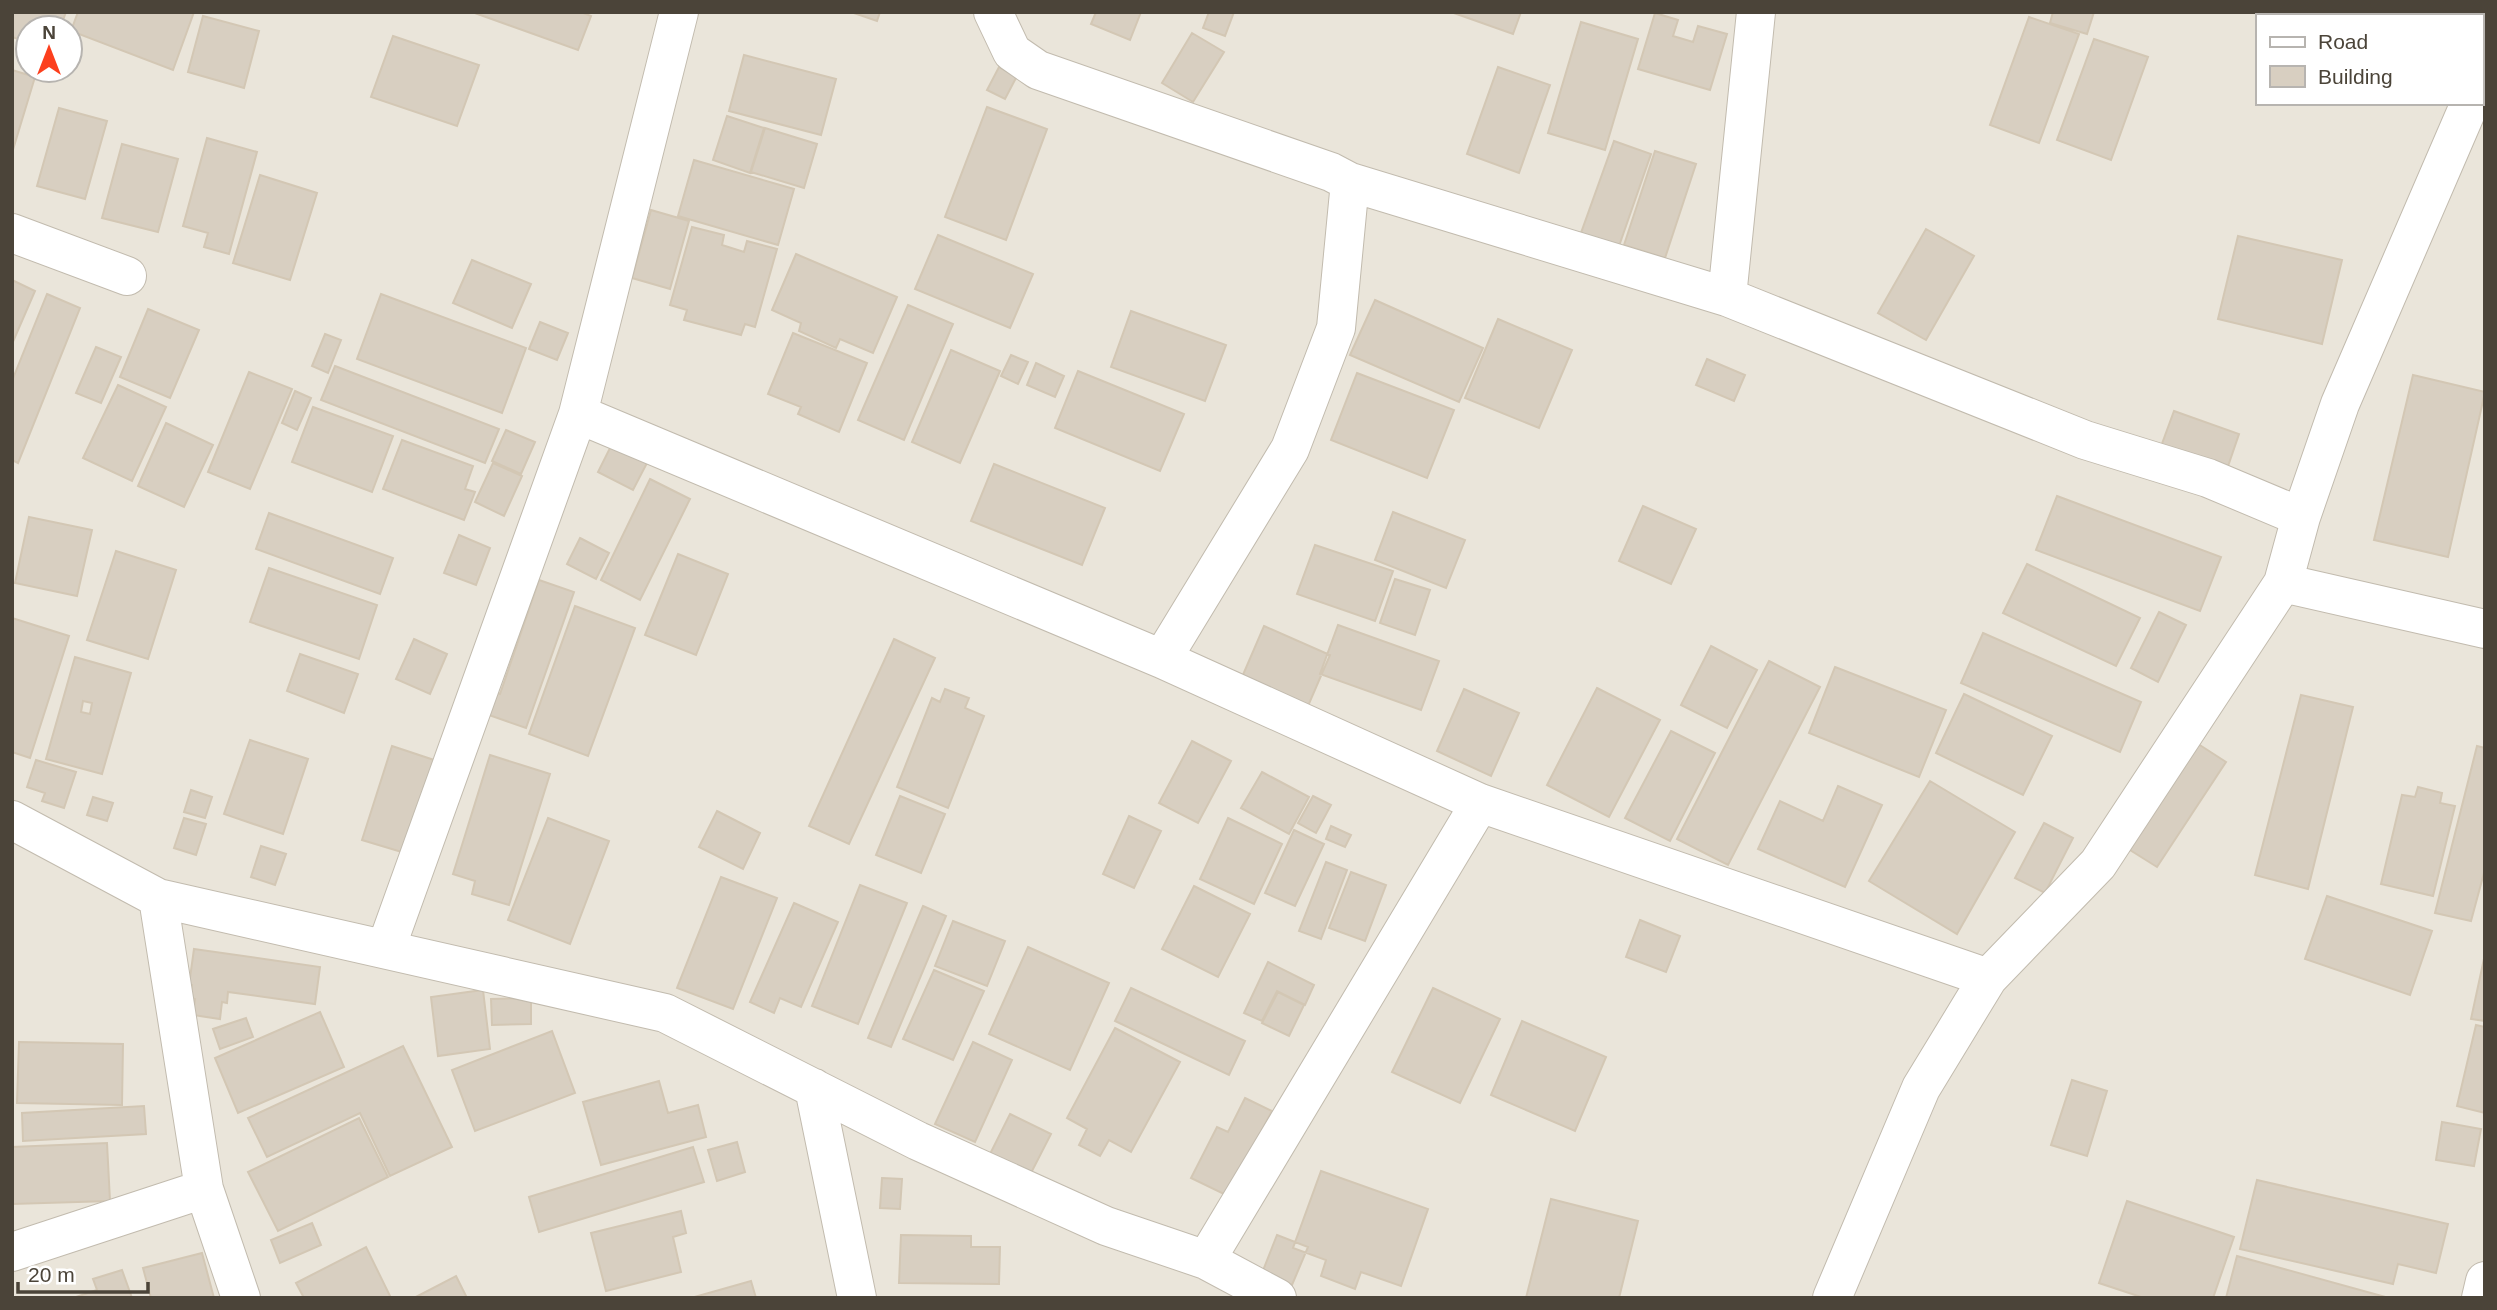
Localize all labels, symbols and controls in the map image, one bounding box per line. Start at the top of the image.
north arrow [14,14,84,84]
legend [2256,14,2483,105]
text: N [42,22,56,43]
text: Road [2318,30,2368,53]
text: Building [2318,65,2393,88]
scale bar [18,1250,147,1294]
text: 20 m [28,1263,75,1286]

